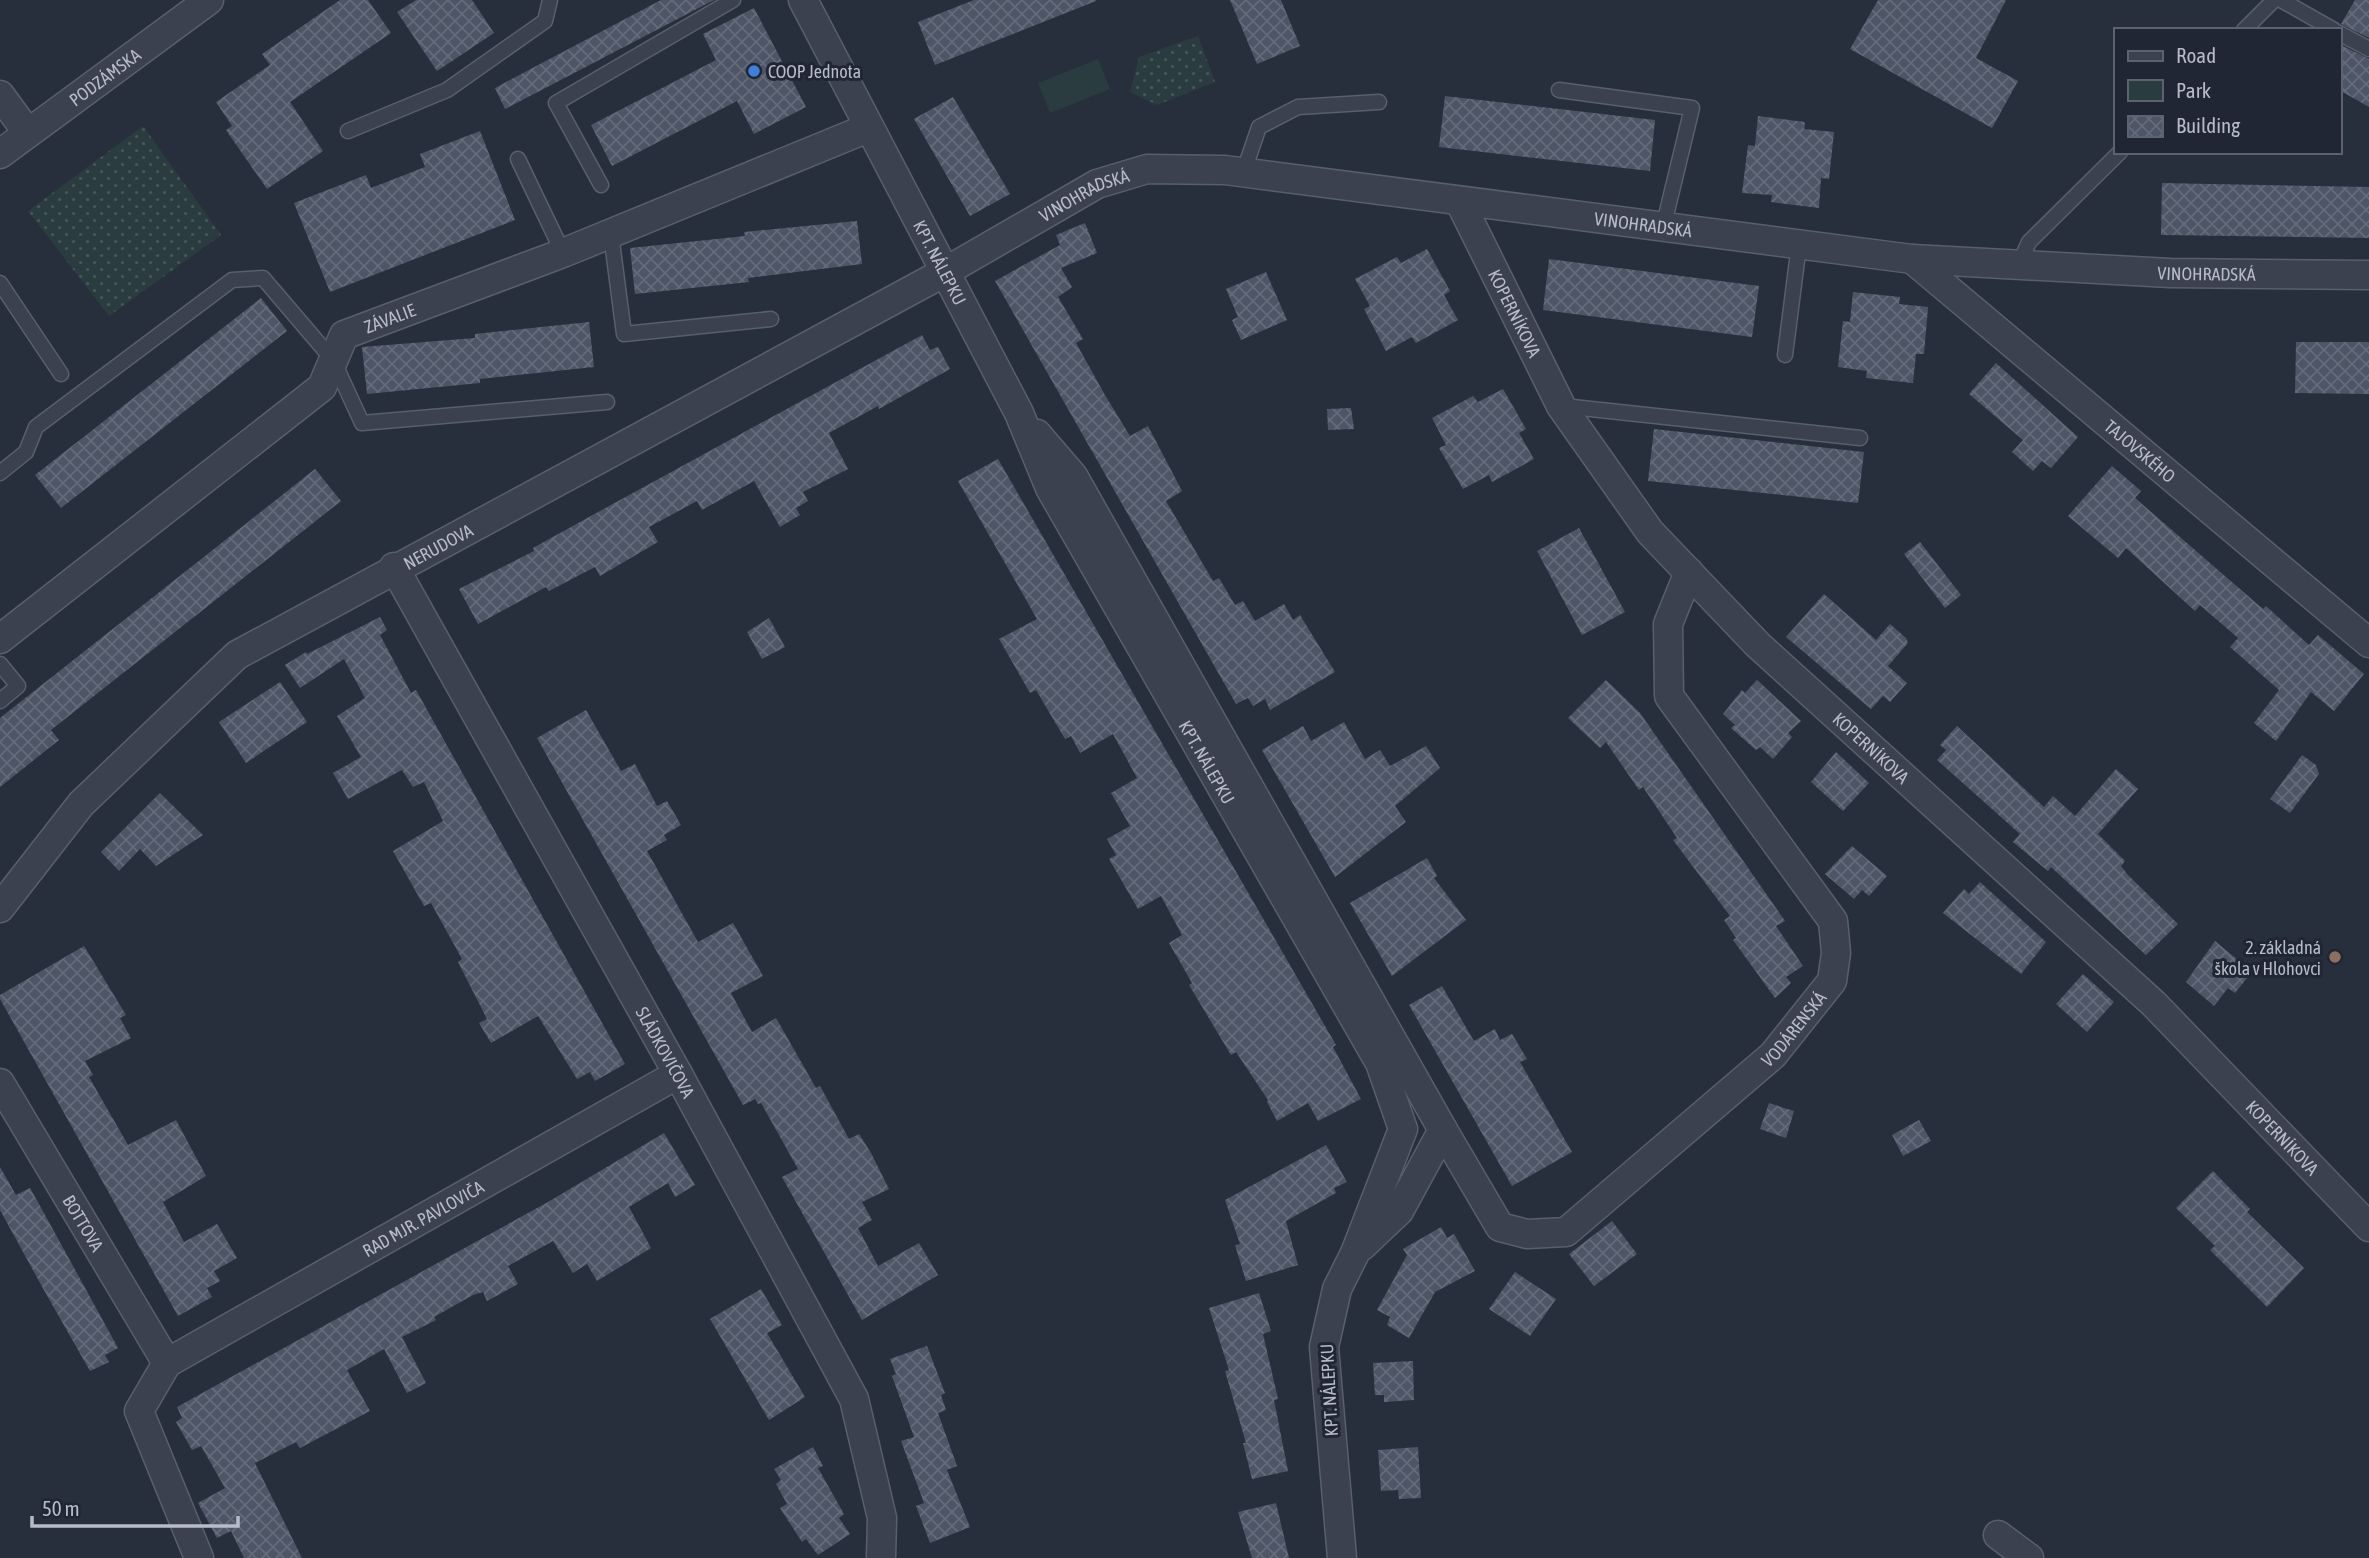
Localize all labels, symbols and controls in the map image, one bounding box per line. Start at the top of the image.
legend [2114,28,2341,154]
text: Road [2176,43,2216,67]
street label: PODZÁMSKA [65,44,145,110]
place label: COOP Jednota [768,61,861,82]
marker: COOP Jednota [746,63,762,79]
text: Park [2176,78,2211,102]
text: Building [2176,113,2240,137]
street label: VINOHRADSKÁ [1035,164,1132,226]
street label: VINOHRADSKÁ [1593,207,1693,241]
street label: KPT. NÁLEPKU [909,216,971,308]
street label: VINOHRADSKÁ [2157,262,2256,284]
street label: KOPERNÍKOVA [1484,266,1546,361]
street label: ZÁVALIE [361,299,418,337]
street label: TAJOVSKÉHO [2100,415,2180,486]
street label: NERUDOVA [400,519,476,574]
street label: KOPERNÍKOVA [1829,708,1914,788]
street label: KPT. NÁLEPKU [1175,716,1239,807]
place label: 2. základná škola v Hlohovci [2215,937,2321,979]
marker: 2. základná škola v Hlohovci [2327,949,2343,965]
street label: VODÁRENSKÁ [1757,987,1830,1071]
street label: SLÁDKOVIČOVA [632,1003,699,1101]
street label: KOPERNÍKOVA [2242,1096,2323,1179]
street label: RAD MJR. PAVLOVIČA [359,1176,487,1261]
street label: BOTTOVA [59,1191,108,1255]
street label: KPT. NÁLEPKU [1316,1343,1342,1437]
scale bar [32,1484,238,1528]
text: 50 m [42,1496,80,1520]

